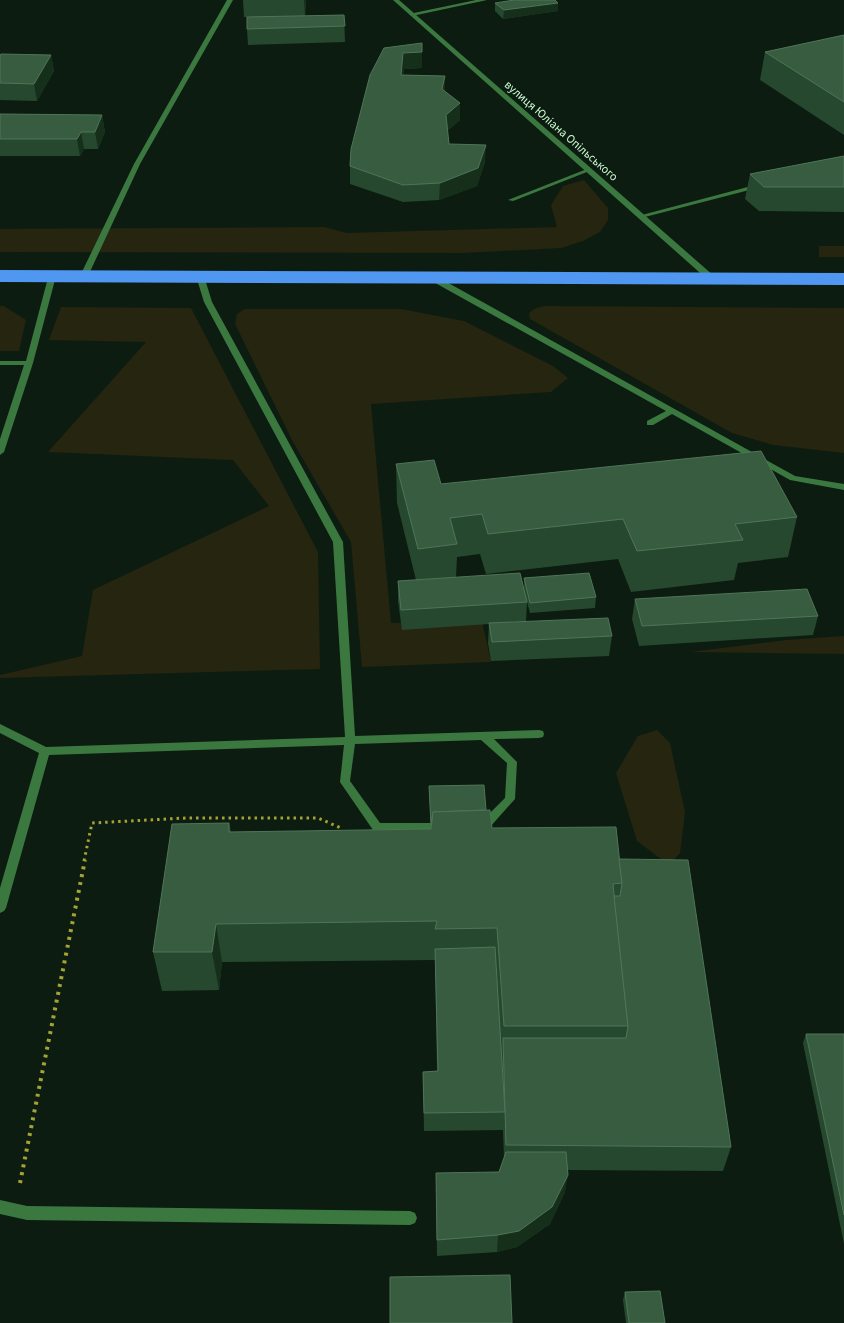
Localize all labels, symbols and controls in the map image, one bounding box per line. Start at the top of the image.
street label: вулиця Юліана Опільського [500,77,622,185]

